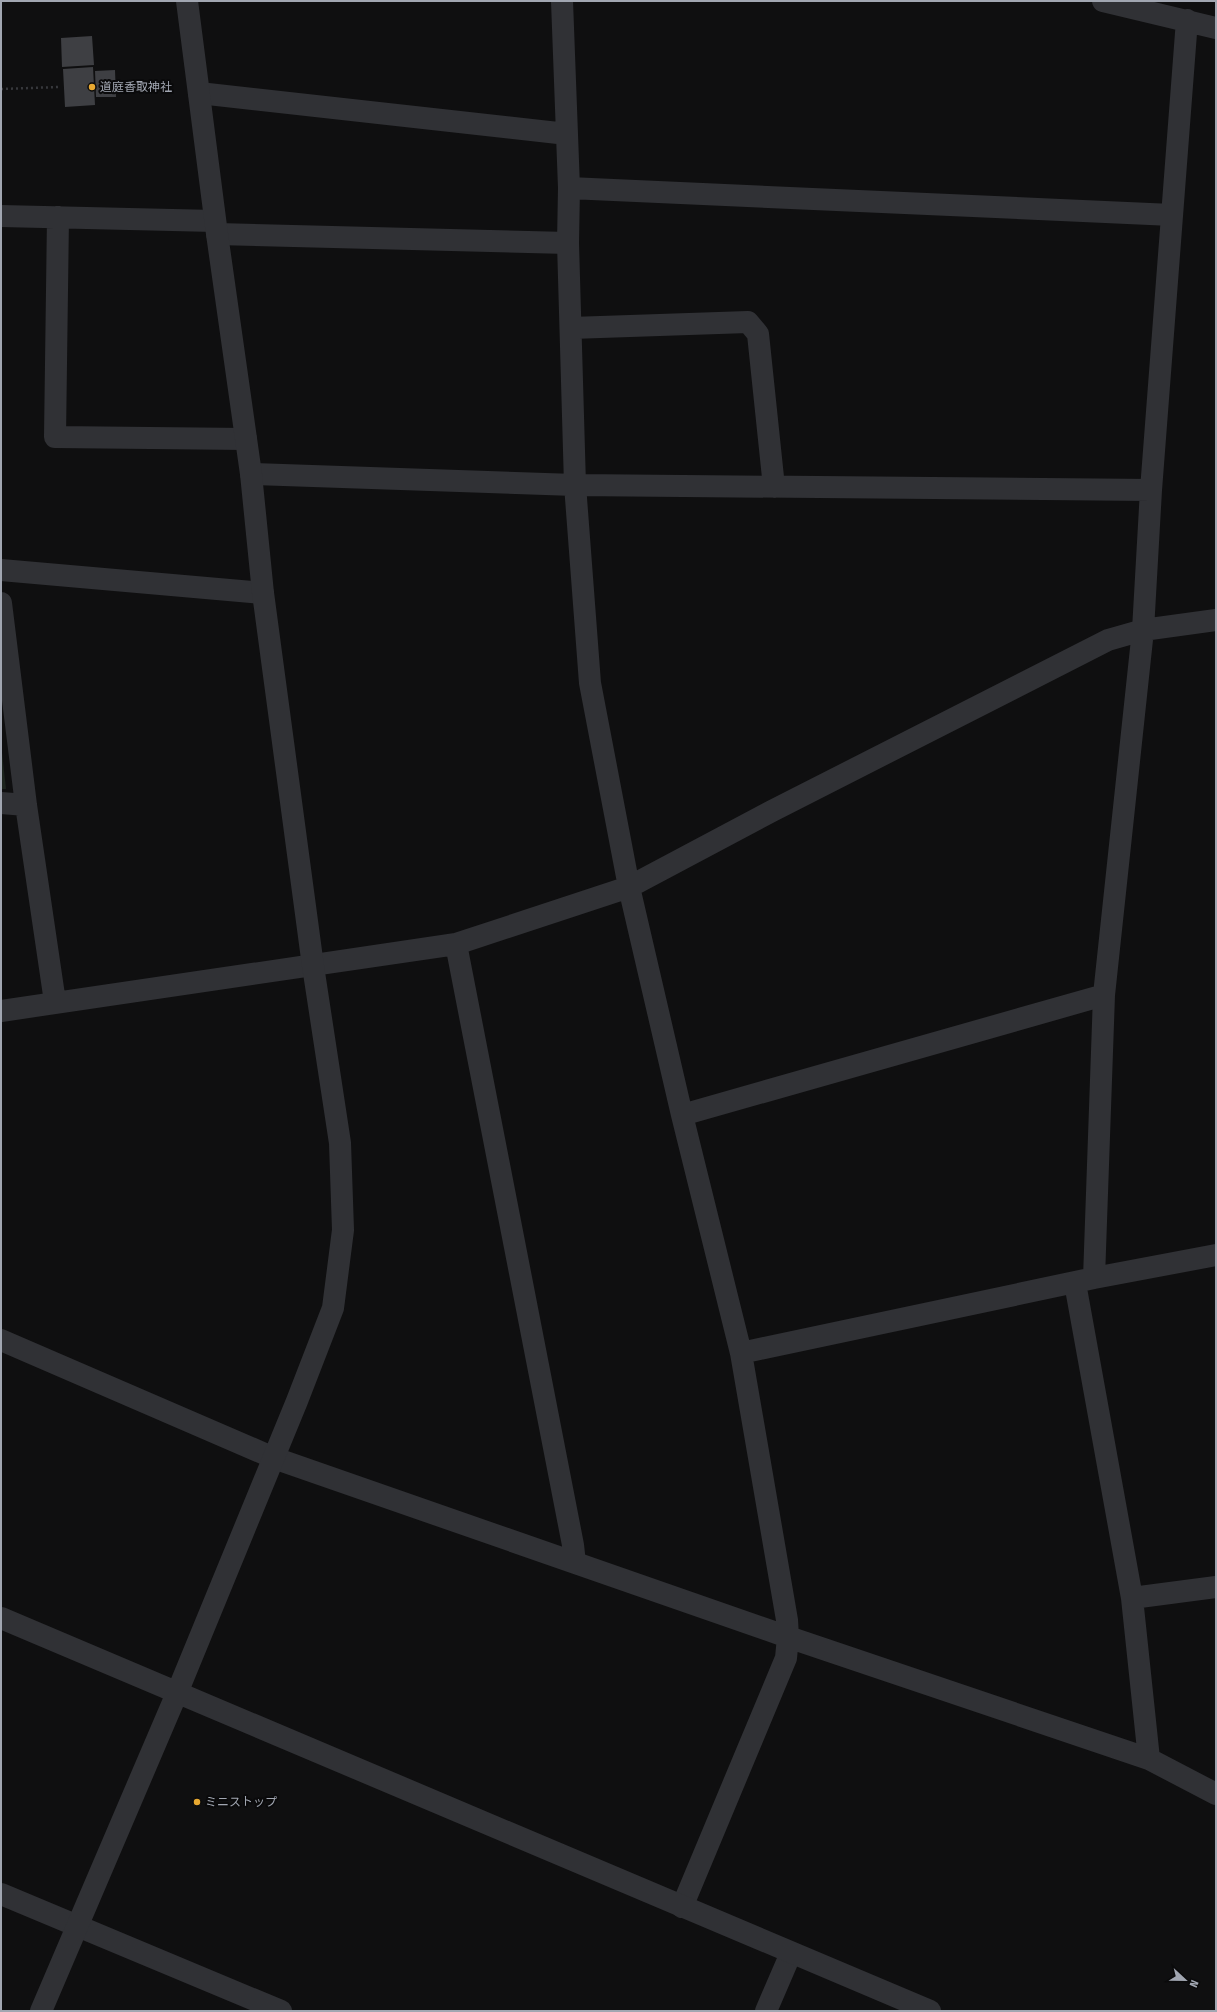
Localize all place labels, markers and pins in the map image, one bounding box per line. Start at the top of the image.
place label: 道庭香取神社 [100,80,172,94]
marker: 道庭香取神社 [87,82,97,92]
place label: ミニストップ [205,1795,277,1809]
marker: ミニストップ [192,1797,202,1807]

